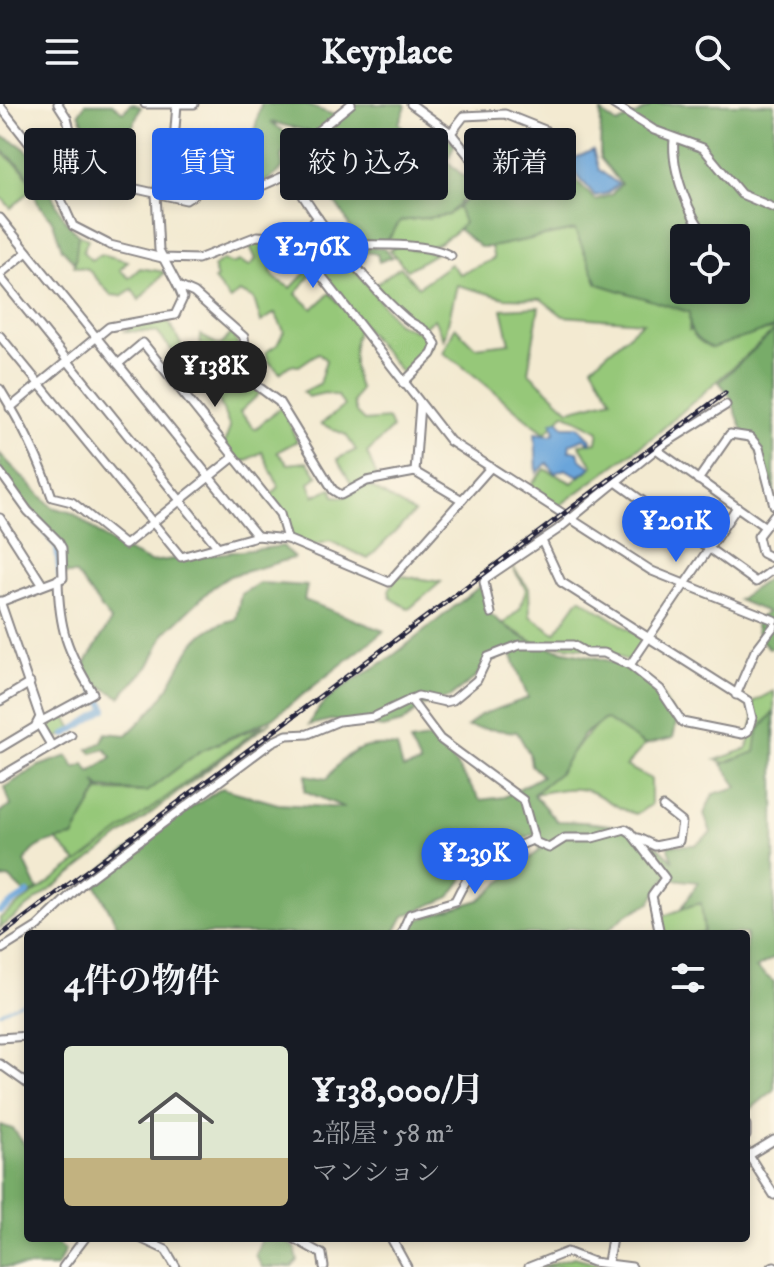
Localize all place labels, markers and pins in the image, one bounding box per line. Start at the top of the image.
pin: ¥276K [257,222,369,290]
pin: ¥138K [159,341,271,409]
pin: ¥201K [620,496,732,564]
pin: ¥239K [419,828,531,896]

